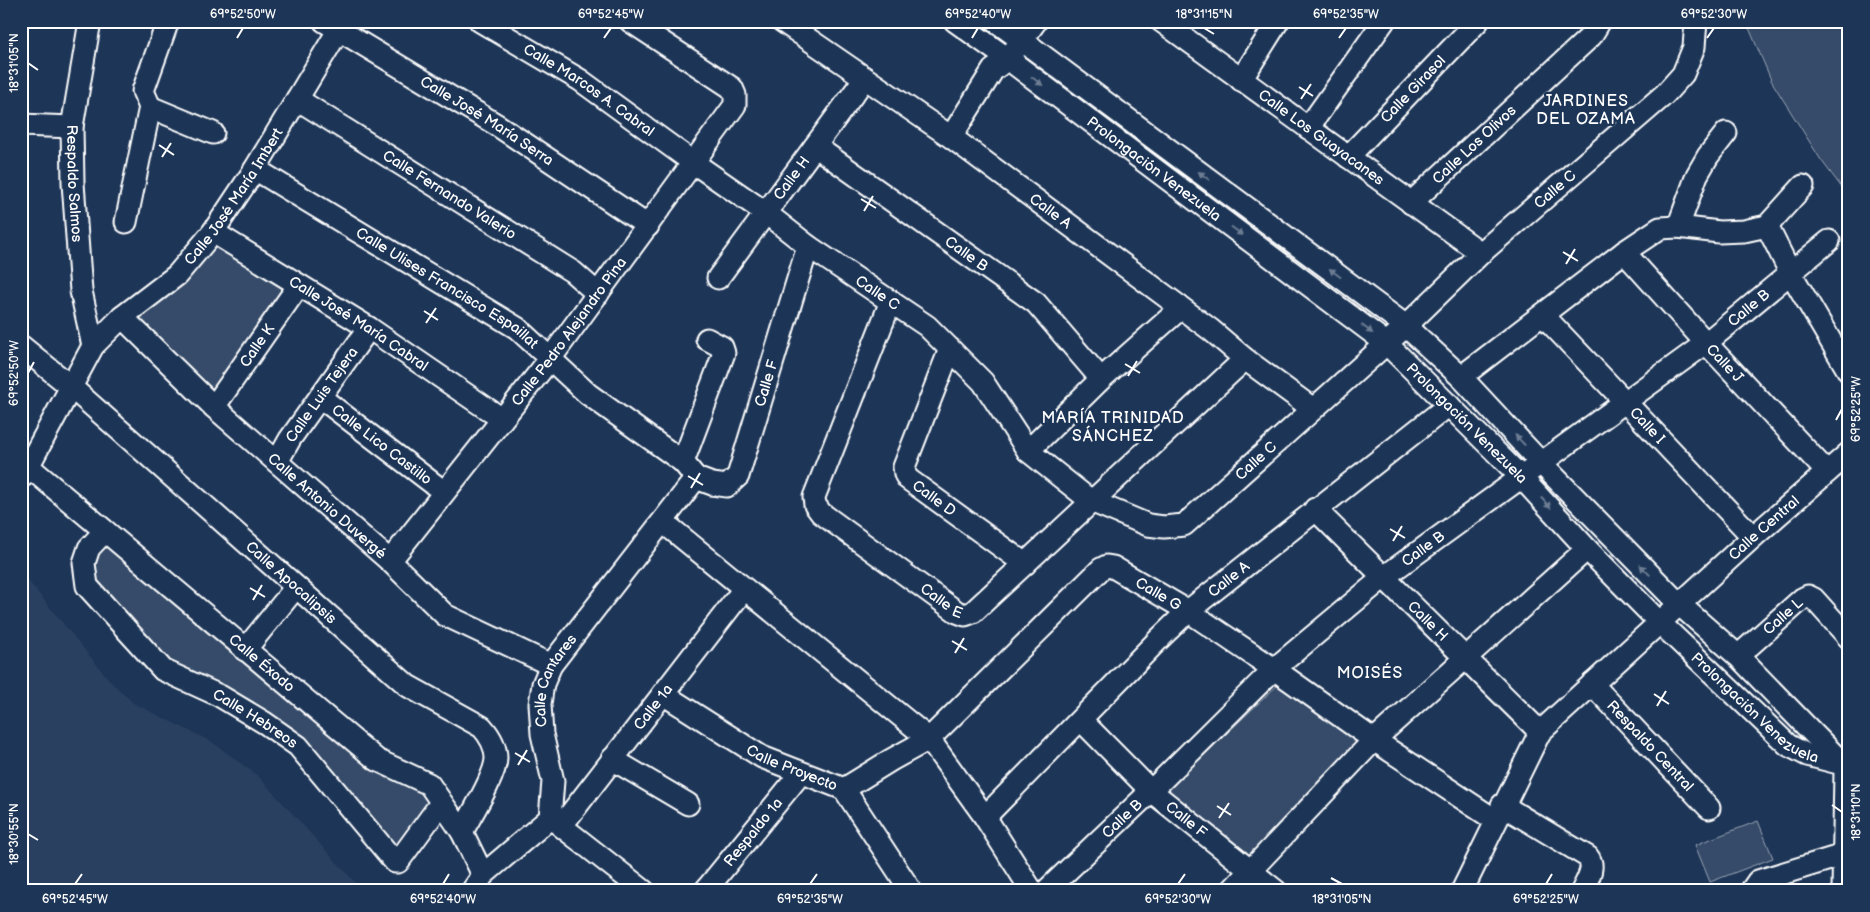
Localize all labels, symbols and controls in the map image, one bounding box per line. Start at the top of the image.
text: 69°52'50"W [210,7,276,22]
text: 69°52'45"W [578,7,644,22]
text: 69°52'40"W [945,7,1011,22]
text: 18°31'15"N [1176,7,1232,22]
text: 69°52'35"W [1313,7,1379,22]
text: 69°52'30"W [1681,7,1747,22]
text: 18°31'05"N [7,33,22,93]
street label: Calle Marcos A. Cabral [520,39,658,141]
street label: Calle Girasol [1376,51,1450,127]
street label: Calle José María Serra [417,72,557,170]
one-way arrow [1030,75,1043,86]
street label: Calle Los Guayacanes [1254,85,1389,190]
district label: JARDINES DEL OZAMA [1536,92,1636,129]
street label: Calle Los Olivos [1428,101,1520,188]
street label: Prolongación Venezuela [1083,112,1225,225]
street label: Respaldo Salmos [62,124,87,243]
street label: Calle José María Imbert [180,124,287,269]
street label: Calle Fernando Valerio [379,146,520,244]
street label: Calle H [769,152,814,204]
street label: Calle C [1530,166,1580,213]
one-way arrow [1197,171,1211,181]
street label: Calle A [1026,189,1076,233]
street label: Calle Ulises Francisco Espaillat [352,223,543,353]
one-way arrow [1230,226,1244,236]
street label: Calle B [941,232,992,276]
street label: Calle Pedro Alejandro Pina [507,253,631,410]
one-way arrow [1328,268,1342,278]
street label: Calle C [852,271,904,315]
street label: Calle José María Cabral [285,272,432,375]
street label: Calle B [1724,285,1774,331]
street label: Calle K [235,320,279,371]
one-way arrow [1360,324,1374,334]
text: 69°52'50"W [7,340,22,406]
street label: Calle J [1702,340,1748,387]
street label: Calle Luis Tejera [281,343,362,446]
street label: Calle F [750,358,782,409]
street label: Prolongación Venezuela [1402,359,1532,487]
text: 69°52'25"W [1849,376,1864,442]
street label: Calle Lico Castillo [328,400,436,489]
street label: Calle I [1626,403,1670,448]
district label: MARÍA TRINIDAD SÁNCHEZ [1041,407,1185,446]
one-way arrow [1514,435,1526,447]
street label: Calle C [1231,437,1281,484]
street label: Calle Antonio Duvergé [264,449,390,563]
street label: Calle D [909,476,960,520]
street label: Calle Central [1724,491,1803,564]
one-way arrow [1540,497,1552,509]
street label: Calle B [1398,526,1449,571]
street label: Calle Apocalipsis [242,537,341,628]
street label: Calle A [1204,556,1254,601]
one-way arrow [1639,564,1651,576]
street label: Calle G [1132,573,1185,615]
street label: Calle E [916,579,966,623]
street label: Calle L [1759,593,1807,639]
street label: Calle H [1404,597,1452,645]
street label: Calle Éxodo [225,630,299,696]
street label: Calle Cantares [531,630,581,728]
street label: Prolongación Venezuela [1687,648,1820,767]
district label: MOISÉS [1337,662,1403,683]
street label: Calle 1a [629,680,677,734]
street label: Calle Hebreos [210,685,302,753]
street label: Respaldo Central [1603,696,1698,795]
street label: Calle Proyecto [743,740,840,795]
text: 18°31'10"N [1849,783,1864,841]
street label: Respaldo 1a [719,794,787,870]
street label: Calle B [1098,795,1146,842]
street label: Calle F [1162,797,1211,842]
text: 18°30'55"N [7,803,22,865]
text: 69°52'45"W [42,892,108,907]
text: 69°52'40"W [410,892,476,907]
text: 69°52'35"W [777,892,843,907]
text: 69°52'30"W [1145,892,1211,907]
text: 18°31'05"N [1312,892,1372,907]
text: 69°52'25"W [1513,892,1579,907]

